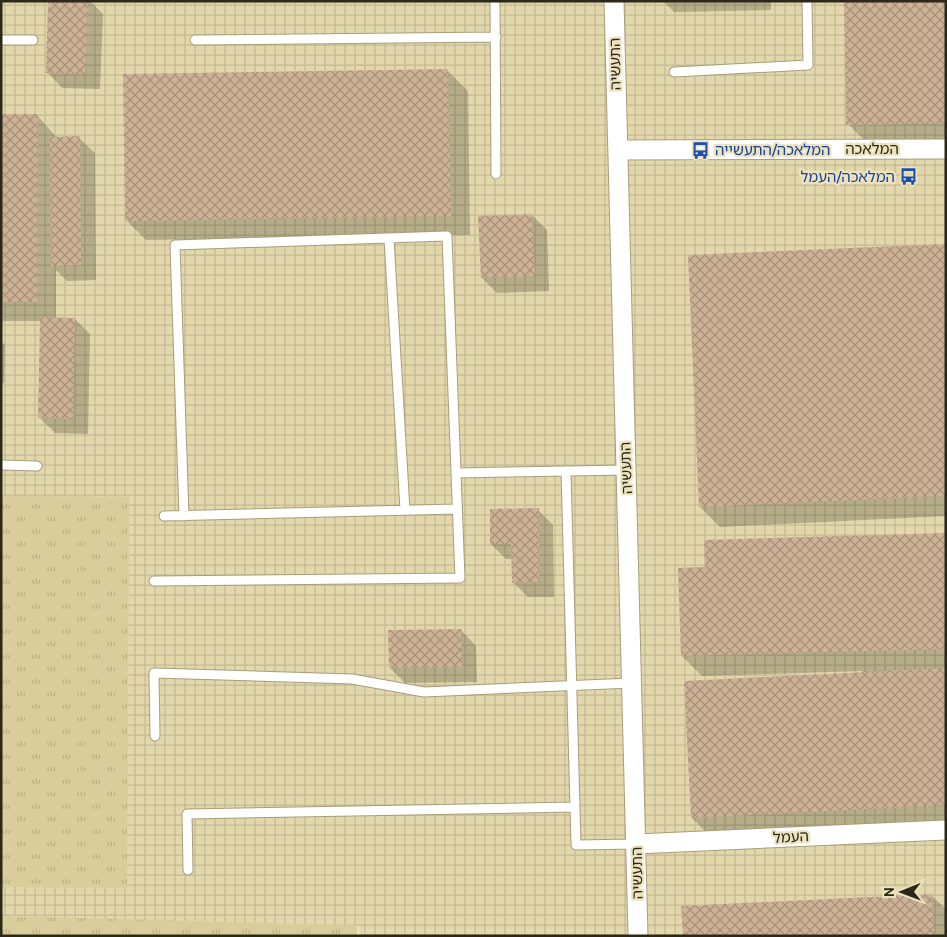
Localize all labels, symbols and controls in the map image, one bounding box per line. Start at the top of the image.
street label: התעשיה [606,38,624,90]
bus stop icon: המלאכה/התעשייה [691,140,711,160]
street label: המלאכה [845,140,899,158]
place label: המלאכה/התעשייה [715,141,830,159]
bus stop icon: המלאכה/העמל [899,167,919,187]
place label: המלאכה/העמל [800,168,895,186]
street label: התעשיה [616,441,636,495]
street label: העמל [773,827,809,847]
street label: התעשיה [628,847,646,899]
north arrow [877,867,927,917]
text: N [880,887,898,897]

